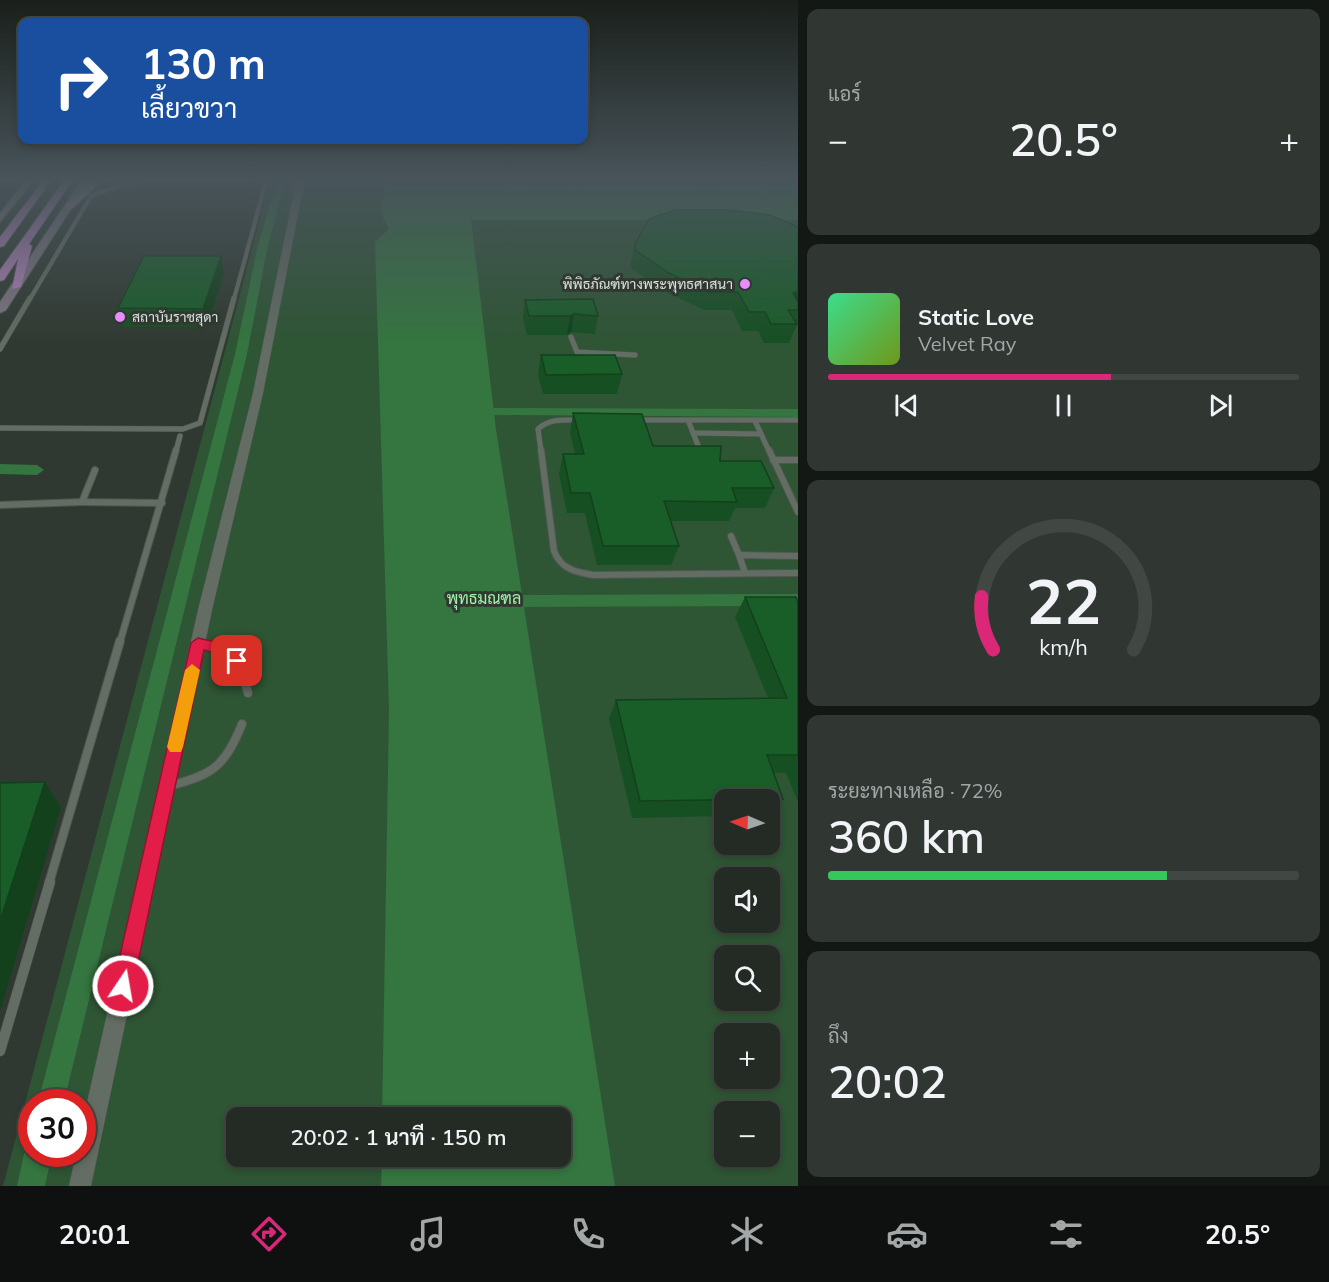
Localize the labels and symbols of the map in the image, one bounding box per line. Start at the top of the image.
place label: พิพิธภัณฑ์ทางพระพุทธศาสนา [562,275,733,294]
marker: พิพิธภัณฑ์ทางพระพุทธศาสนา [738,277,752,291]
place label: สถาบันราชสุดา [132,308,218,327]
marker: สถาบันราชสุดา [113,310,127,324]
park label: พุทธมณฑล [447,588,521,610]
pin [211,635,262,686]
north arrow [714,789,780,855]
position arrow [91,954,155,1018]
speed limit sign: 30 [18,1089,96,1167]

